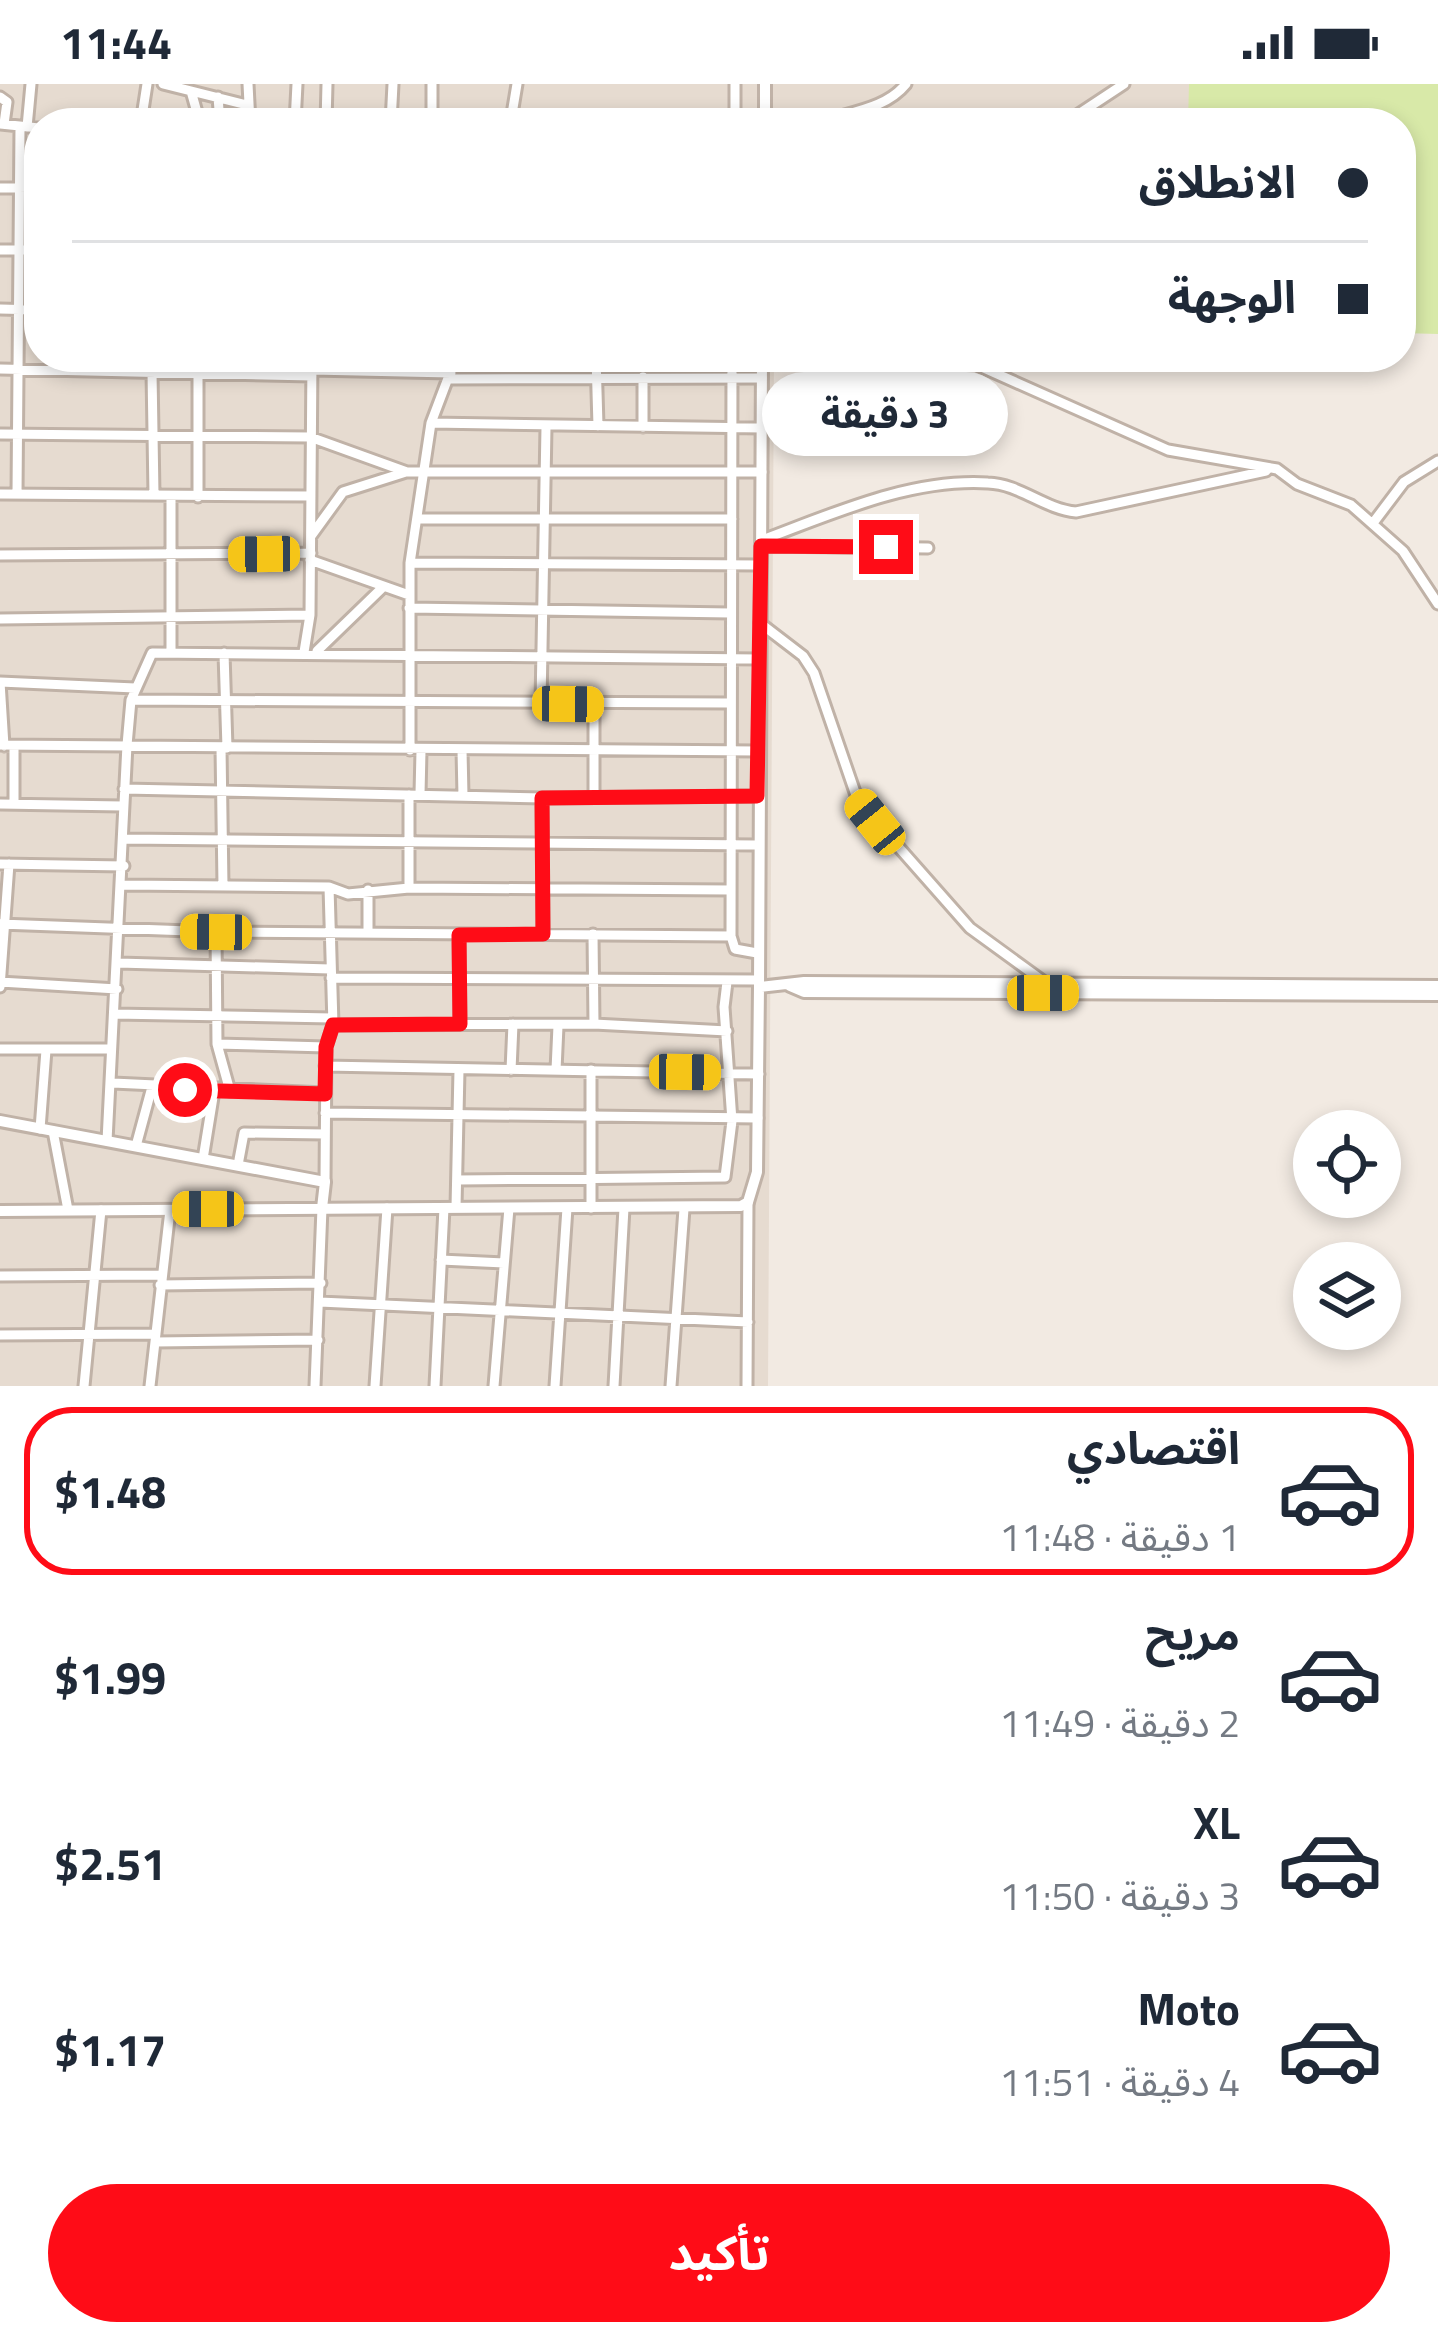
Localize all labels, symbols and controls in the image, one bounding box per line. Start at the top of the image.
text: 11:44 [60,8,172,76]
text: الانطلاق [1139,147,1296,215]
text: الوجهة [1168,262,1296,330]
callout: 3 دقيقة [763,373,1009,457]
text: 3 دقيقة [821,384,949,443]
route end [859,520,913,574]
car [228,535,300,573]
car [532,685,604,723]
car [838,783,912,861]
car [180,913,252,951]
car [1007,975,1079,1011]
car [649,1053,721,1091]
route start [158,1063,212,1117]
map controls [1293,1110,1401,1350]
button: locate [1293,1110,1401,1218]
car [172,1191,244,1227]
button: layers [1293,1242,1401,1350]
text: اقتصادي [1067,1413,1240,1481]
icon: car [1276,1437,1384,1545]
text: $1.48 [54,1457,166,1525]
text: 1 دقيقة · 11:48 [999,1507,1240,1566]
text: مريح [1145,1599,1240,1667]
icon: car [1276,1623,1384,1731]
text: $1.99 [54,1643,166,1711]
text: 2 دقيقة · 11:49 [999,1693,1240,1752]
text: XL [1193,1788,1240,1856]
icon: car [1276,1809,1384,1917]
text: $2.51 [54,1829,166,1897]
text: 3 دقيقة · 11:50 [999,1866,1240,1925]
text: Moto [1137,1974,1240,2042]
icon: car [1276,1995,1384,2103]
text: $1.17 [54,2015,166,2083]
text: 4 دقيقة · 11:51 [999,2052,1240,2111]
button: تأكيد [48,2184,1390,2322]

